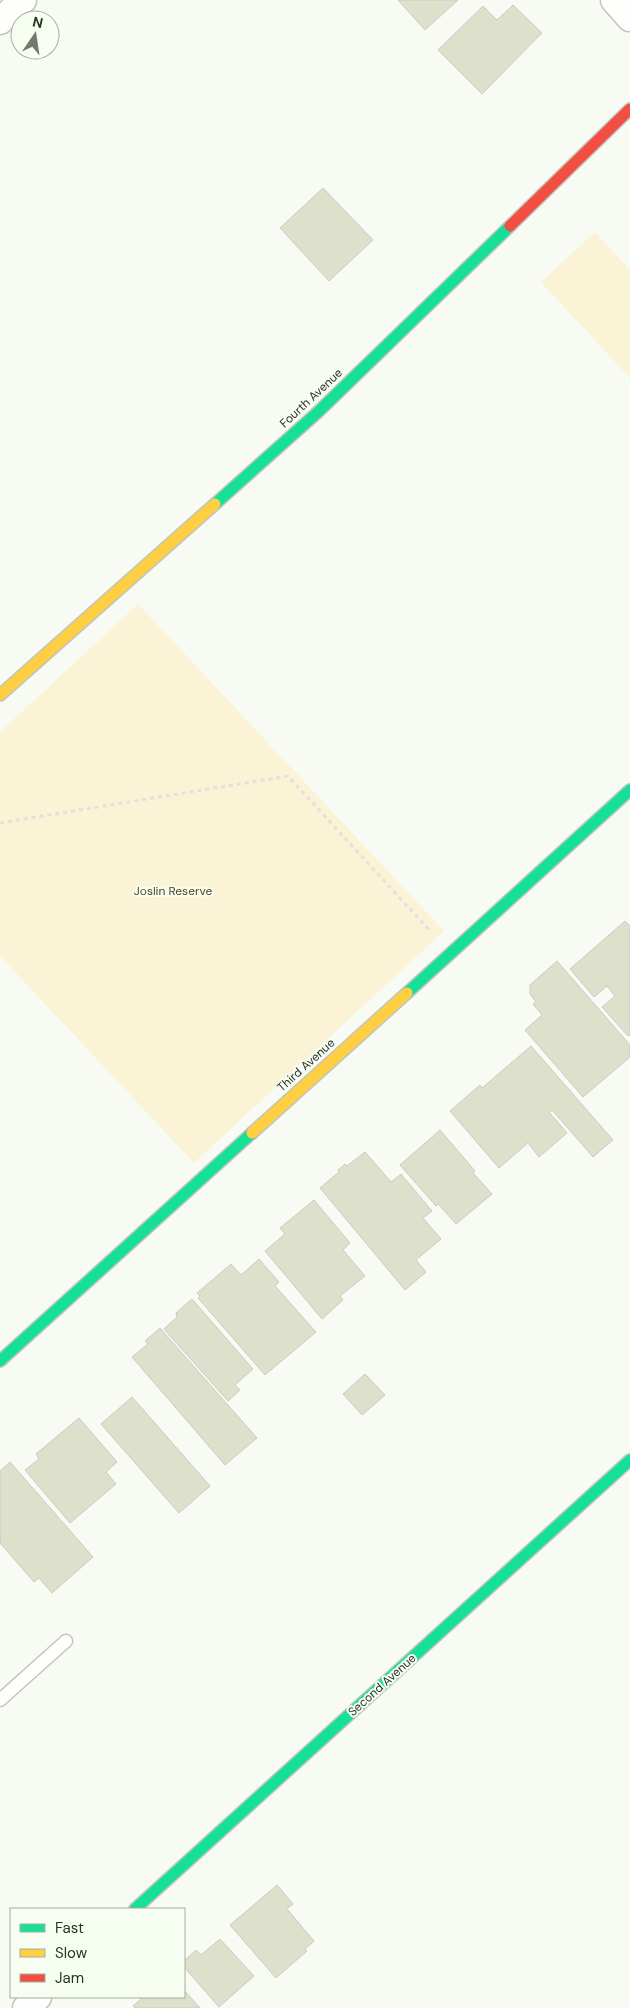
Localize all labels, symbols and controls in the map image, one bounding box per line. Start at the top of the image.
north arrow [10,10,60,60]
text: N [31,12,45,32]
street label: Fourth Avenue [276,365,346,431]
park label: Joslin Reserve [134,883,212,899]
street label: Third Avenue [274,1035,338,1095]
street label: Second Avenue [345,1650,419,1720]
legend [10,1908,185,1998]
text: Fast [55,1918,84,1938]
text: Slow [55,1943,88,1963]
text: Jam [55,1968,84,1988]

